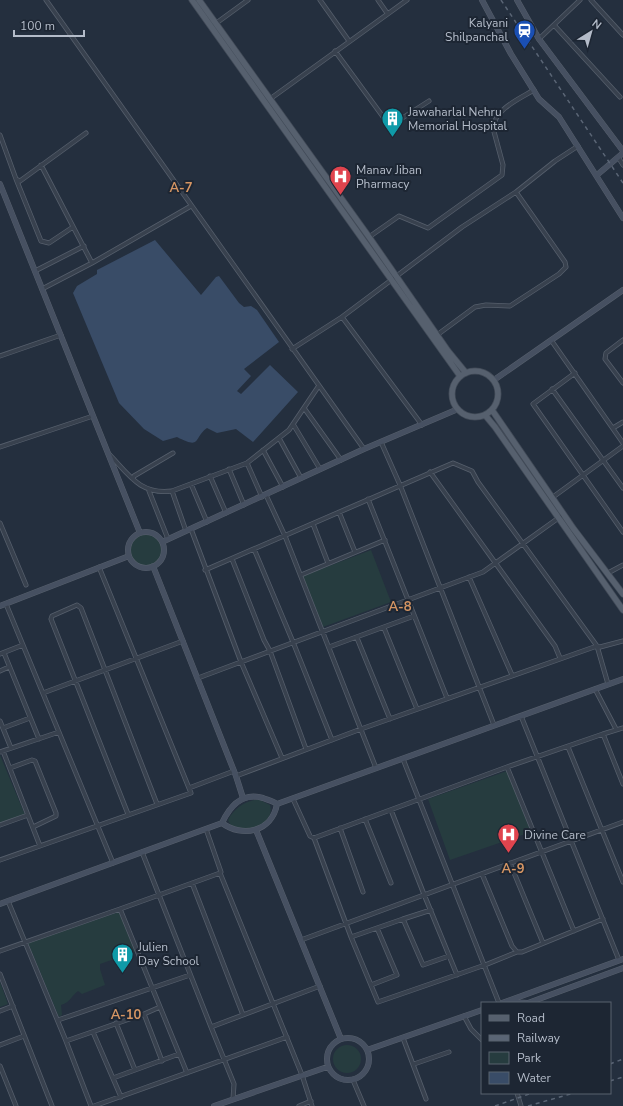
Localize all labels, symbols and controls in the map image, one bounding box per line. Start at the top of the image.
scale bar [14,12,84,38]
north arrow [571,12,611,52]
place label: Kalyani Shilpanchal [445,15,508,45]
text: N [589,16,605,33]
station icon: Kalyani Shilpanchal [511,17,537,50]
text: 100 m [20,18,55,34]
place label: Jawaharlal Nehru Memorial Hospital [407,104,508,134]
building icon: Jawaharlal Nehru Memorial Hospital [380,106,406,139]
place label: Manav Jiban Pharmacy [356,162,422,192]
hospital icon: Manav Jiban Pharmacy [328,164,354,197]
district label: A-7 [170,179,193,197]
district label: A-8 [389,598,412,616]
hospital icon: Divine Care [496,822,522,855]
place label: Divine Care [524,827,586,843]
district label: A-9 [502,860,525,878]
place label: Julien Day School [137,939,200,969]
building icon: Julien Day School [109,941,135,974]
legend [481,1002,611,1094]
district label: A-10 [111,1006,142,1024]
text: Road [517,1010,545,1026]
text: Railway [517,1030,561,1046]
text: Park [517,1050,542,1066]
text: Water [517,1070,551,1086]

